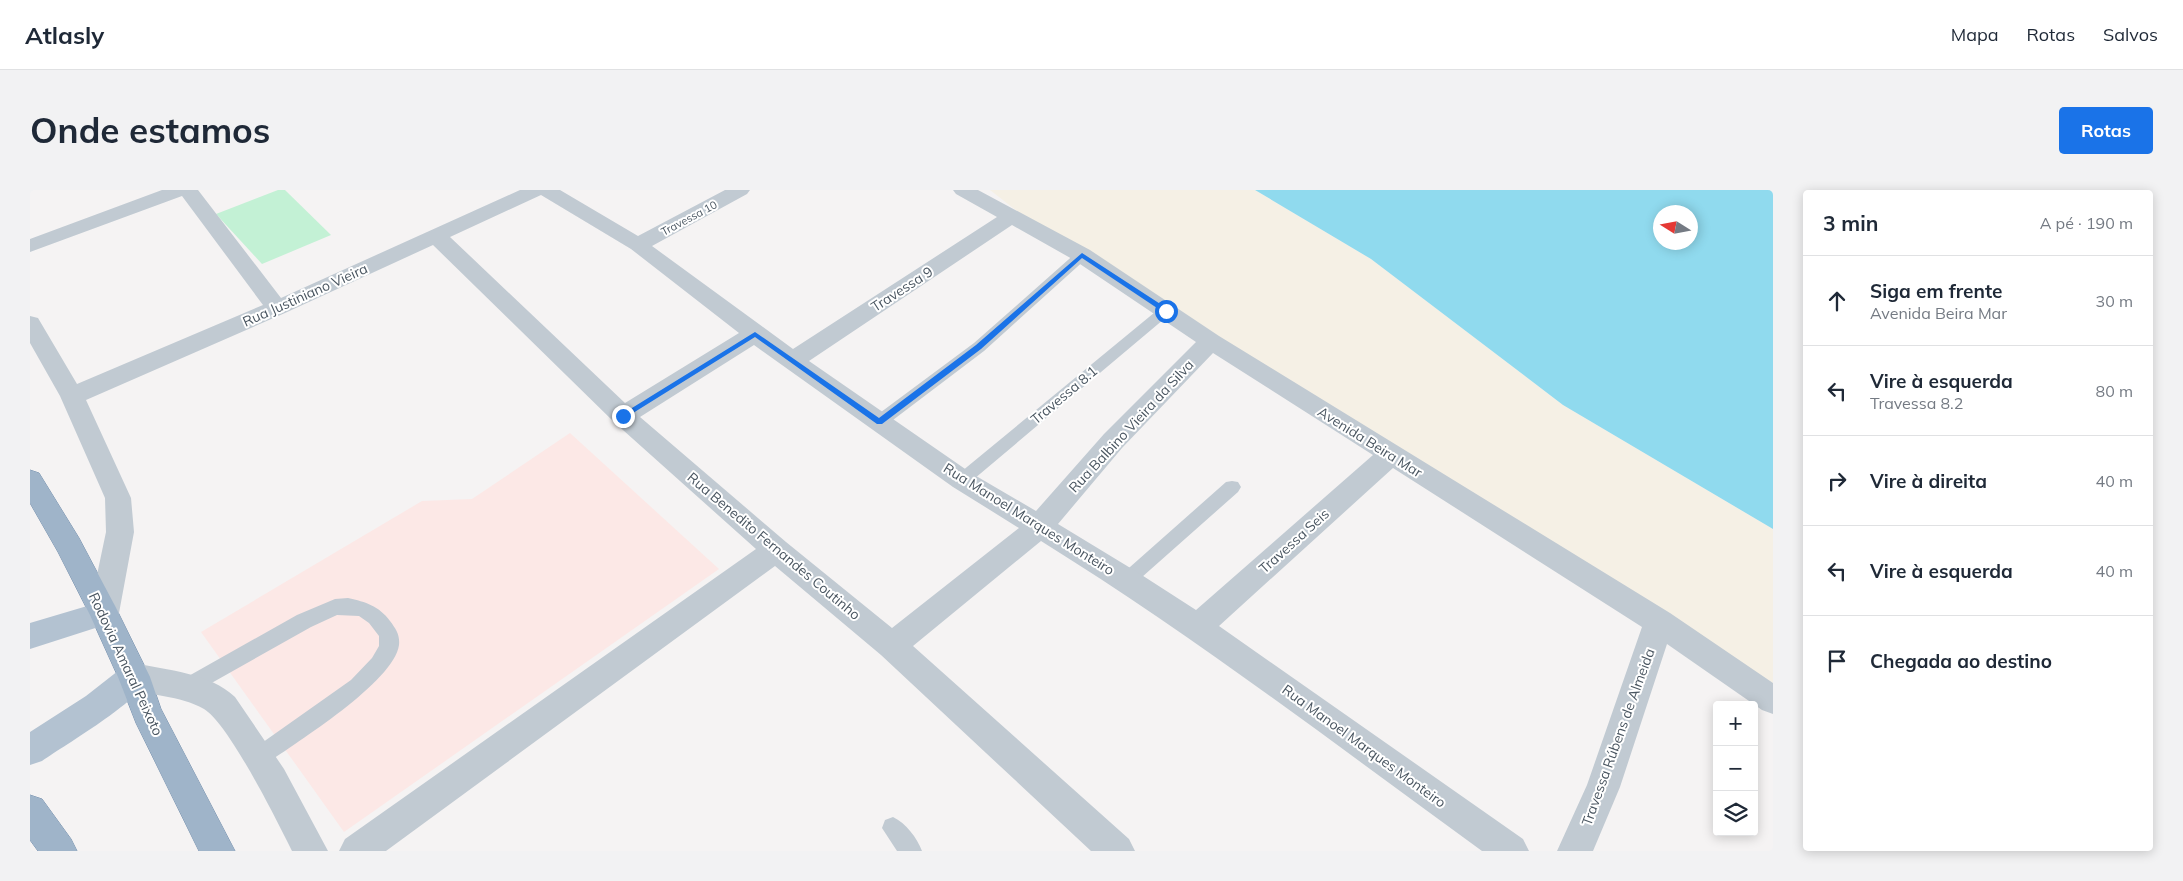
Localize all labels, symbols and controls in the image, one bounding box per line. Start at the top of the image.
text: Atlasly [25,20,104,50]
text: Mapa [1951,23,1999,46]
text: Rotas [2027,23,2075,46]
text: Salvos [2103,23,2158,46]
button: Rotas [2059,107,2153,154]
text: Onde estamos [30,108,270,152]
street label: Travessa 10 [659,197,720,239]
north arrow [1653,205,1698,250]
text: 3 min [1823,210,1878,236]
text: A pé · 190 m [2040,213,2133,233]
street label: Rua Justiniano Vieira [240,259,370,331]
street label: Travessa 9 [868,262,936,316]
text: Siga em frente [1870,279,2002,303]
icon: ahead [1823,287,1851,315]
text: 30 m [2096,291,2133,311]
route start [1155,300,1178,323]
text: Avenida Beira Mar [1870,303,2007,323]
street label: Rua Balbino Vieira da Silva [1065,356,1197,496]
street label: Travessa 8.1 [1027,362,1101,428]
text: Vire à esquerda [1870,369,2013,393]
icon: left [1823,377,1851,405]
text: 80 m [2096,381,2133,401]
text: Travessa 8.2 [1870,393,1963,413]
street label: Avenida Beira Mar [1314,403,1426,482]
route end [612,405,635,428]
street label: Rua Manoel Marques Monteiro [940,459,1118,579]
icon: right [1823,467,1851,495]
street label: Rua Benedito Fernandes Coutinho [684,468,864,624]
text: Vire à direita [1870,469,1987,493]
text: 40 m [2096,471,2133,491]
street label: Travessa Seis [1255,505,1333,577]
icon: left [1823,557,1851,585]
text: Vire à esquerda [1870,559,2013,583]
text: 40 m [2096,561,2133,581]
street label: Rodovia Amaral Peixoto [85,590,167,738]
street label: Travessa Rúbens de Almeida [1577,646,1659,828]
icon: arrive [1823,647,1851,675]
text: Chegada ao destino [1870,649,2052,673]
street label: Rua Manoel Marques Monteiro [1279,680,1449,812]
map controls [1713,701,1758,836]
button: + [1713,701,1758,746]
button: − [1713,746,1758,791]
button: layers [1713,791,1758,836]

